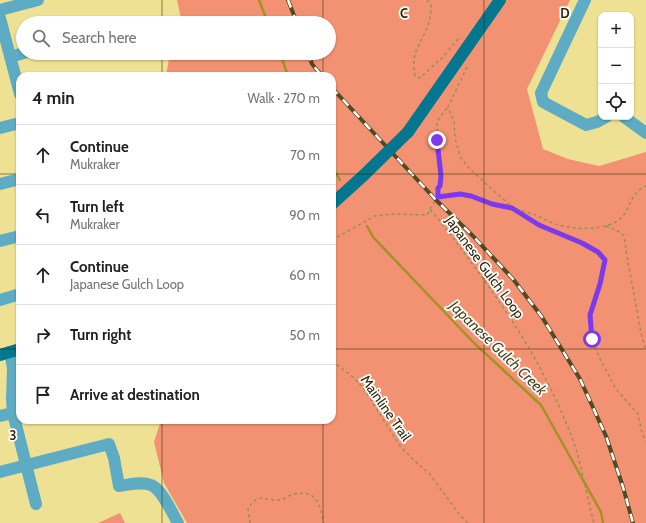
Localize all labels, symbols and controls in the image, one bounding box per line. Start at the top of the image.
text: C [400,5,408,21]
text: D [560,5,570,21]
map controls [598,12,634,120]
button: + [598,12,634,48]
search box [16,16,336,60]
icon: search [30,27,52,49]
text: Search here [62,29,137,47]
button: − [598,48,634,84]
button: locate [598,84,634,120]
text: 4 min [32,88,75,108]
text: Walk · 270 m [248,90,320,106]
route end [428,131,446,149]
text: Continue [70,138,129,156]
icon: ahead [32,144,54,166]
text: 70 m [290,147,320,163]
text: Mukraker [70,156,120,172]
text: Turn left [70,198,124,216]
icon: left [32,204,54,226]
text: 90 m [289,207,320,223]
street label: Japanese Gulch Loop [441,211,528,322]
text: Mukraker [70,216,120,232]
text: Continue [70,258,129,276]
icon: ahead [32,264,54,286]
text: 60 m [289,267,320,283]
text: Japanese Gulch Loop [70,276,184,292]
water label: Japanese Gulch Creek [444,296,551,399]
icon: right [32,324,54,346]
text: Turn right [70,326,131,344]
text: 50 m [290,327,320,343]
route start [583,330,601,348]
street label: Mainline Trail [357,371,416,445]
icon: arrive [32,384,54,406]
text: Arrive at destination [70,386,200,404]
text: 3 [9,427,17,443]

